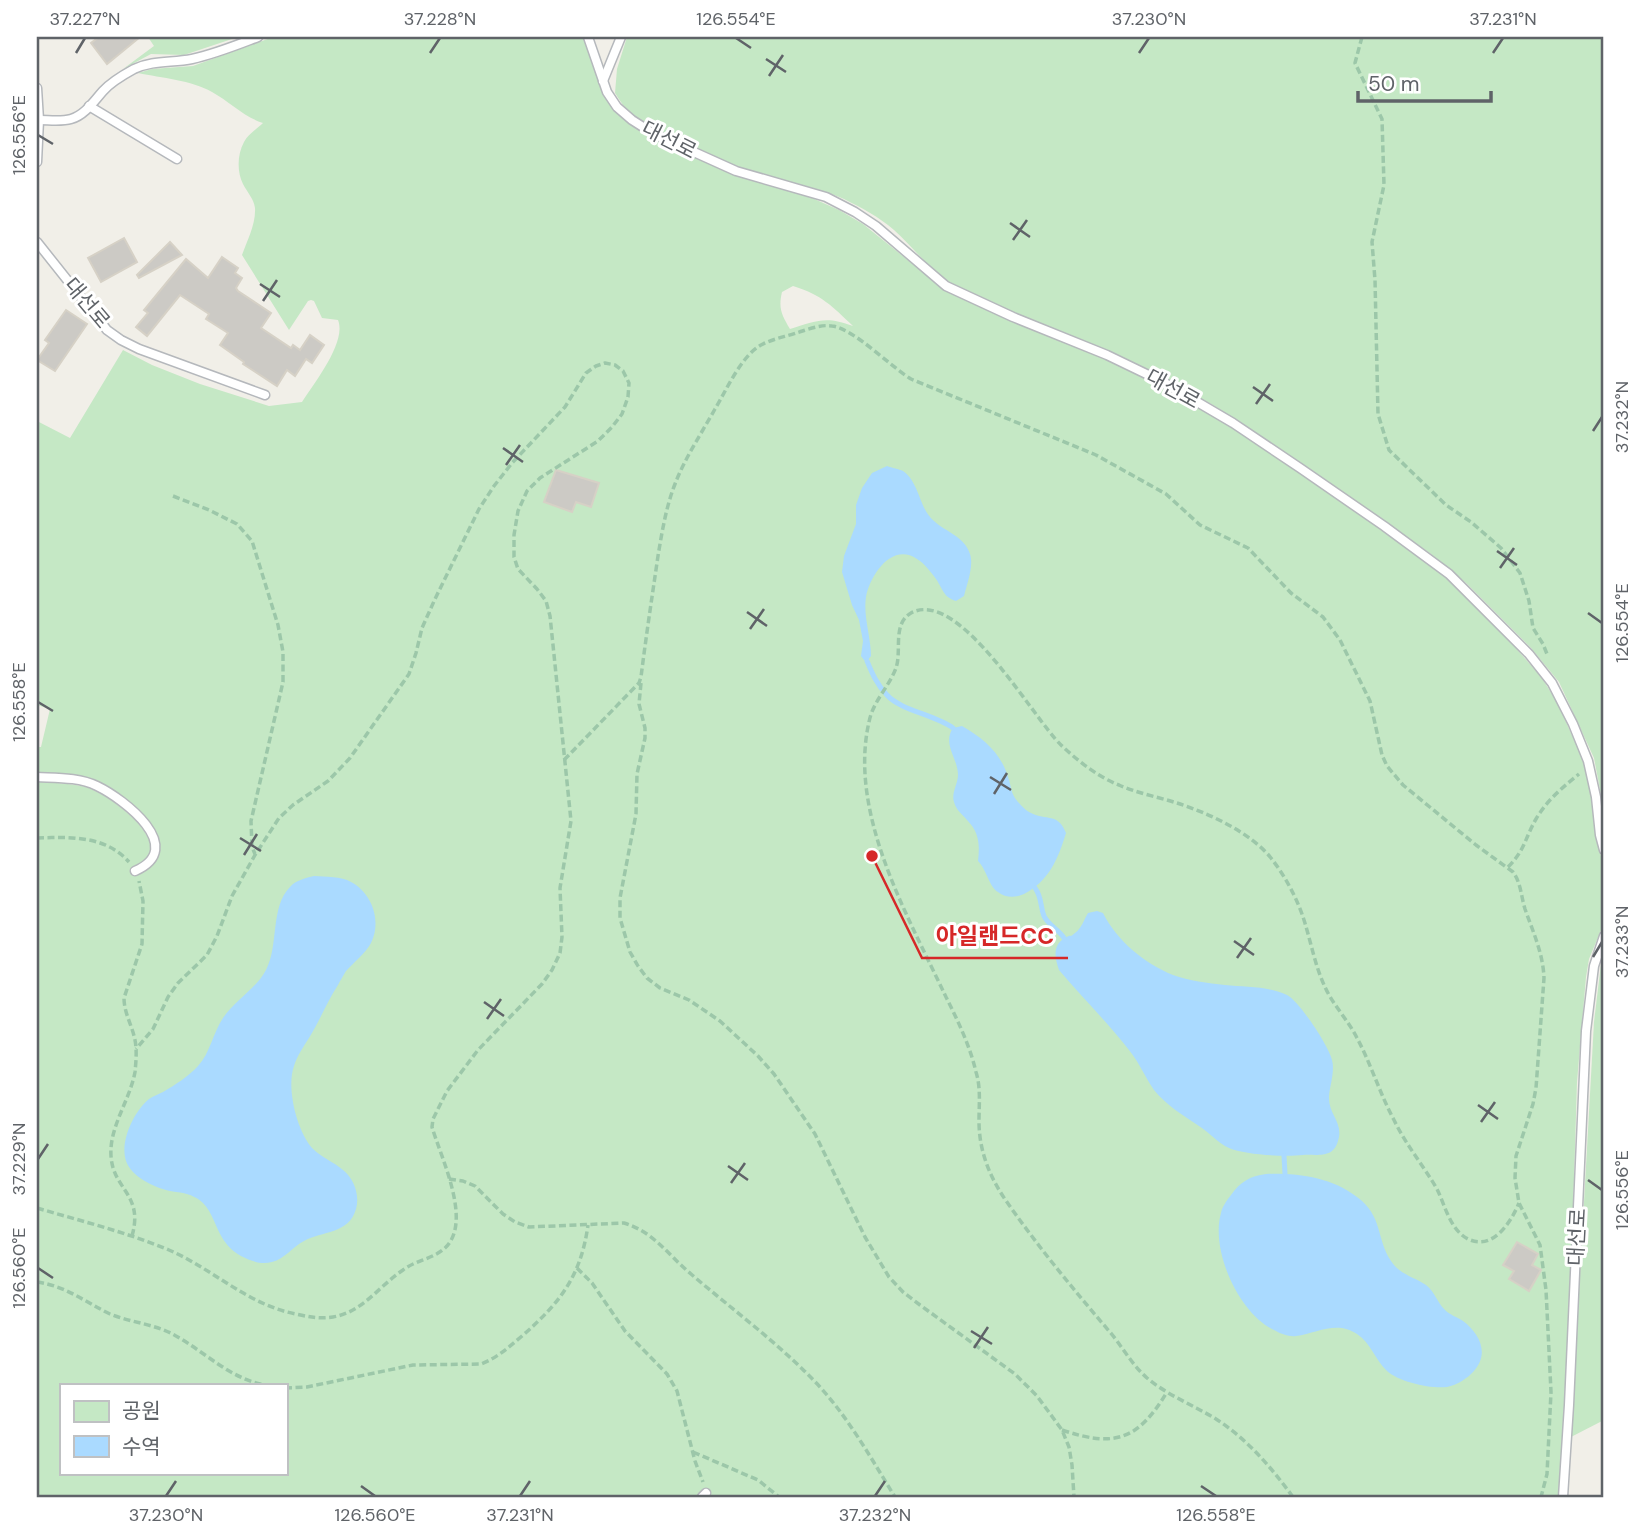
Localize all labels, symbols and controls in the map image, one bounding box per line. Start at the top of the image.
text: 37.227°N [49,7,121,31]
text: 37.228°N [404,7,476,31]
text: 126.554°E [696,7,776,31]
text: 37.230°N [1112,7,1186,31]
text: 37.231°N [1469,7,1537,31]
scale bar [1358,60,1490,104]
text: 50 m [1368,70,1419,98]
text: 126.556°E [7,95,31,175]
street label: 대선로 [637,114,701,166]
street label: 대선로 [58,272,116,334]
street label: 대선로 [1141,363,1205,415]
text: 37.232°N [1610,381,1634,453]
text: 126.554°E [1610,583,1634,663]
text: 126.558°E [7,662,31,742]
text: 37.233°N [1610,906,1634,978]
callout: 아일랜드CC [922,914,1068,958]
text: 아일랜드CC [936,921,1054,951]
text: 37.229°N [7,1123,31,1195]
text: 126.556°E [1610,1150,1634,1230]
street label: 대선로 [1562,1207,1592,1267]
text: 126.560°E [7,1227,31,1309]
legend [60,1384,287,1474]
text: 공원 [122,1397,161,1425]
text: 수역 [122,1433,161,1461]
text: 37.230°N [129,1503,203,1527]
text: 126.560°E [334,1503,416,1527]
text: 37.231°N [486,1503,554,1527]
text: 37.232°N [839,1503,911,1527]
text: 126.558°E [1176,1503,1256,1527]

